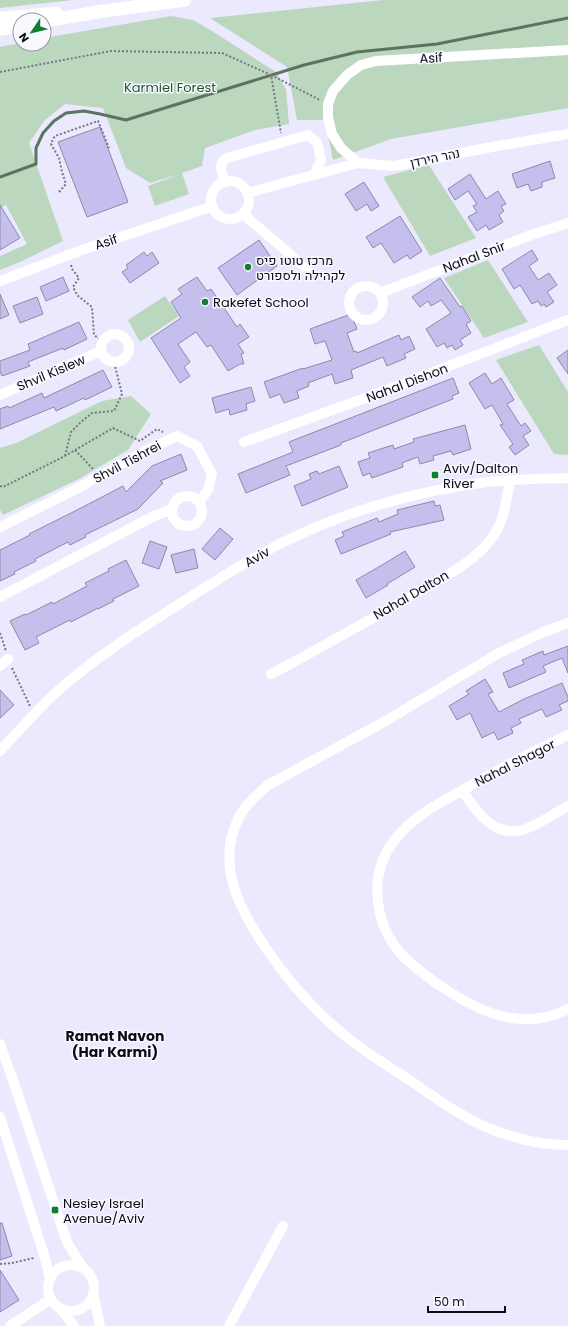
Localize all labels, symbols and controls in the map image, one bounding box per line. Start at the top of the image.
north arrow [12,12,52,52]
text: N [15,30,33,46]
street label: Asif [419,48,443,68]
park label: Karmiel Forest [124,78,216,97]
street label: נהר הירדן [408,143,462,173]
street label: Asif [92,229,120,255]
street label: Nahal Snir [440,236,508,278]
place label: מרכז טוטו פיס לקהילה ולספורט [256,251,346,285]
marker: מרכז טוטו פיס לקהילה ולספורט [243,262,253,272]
place label: Rakefet School [213,293,309,312]
marker: Rakefet School [200,297,210,307]
street label: Shvil Kislew [14,350,89,396]
street label: Nahal Dishon [364,359,450,407]
street label: Shvil Tishrei [90,436,164,488]
place label: Aviv/Dalton River [443,459,518,493]
marker: Aviv/Dalton River [430,470,440,480]
street label: Aviv [241,542,274,572]
street label: Nahal Dalton [370,566,452,624]
street label: Nahal Shagor [471,734,559,792]
district label: Ramat Navon (Har Karmi) [66,1026,164,1062]
place label: Nesiey Israel Avenue/Aviv [63,1194,145,1228]
marker: Nesiey Israel Avenue/Aviv [50,1205,60,1215]
scale bar [428,1288,505,1314]
text: 50 m [434,1293,465,1310]

